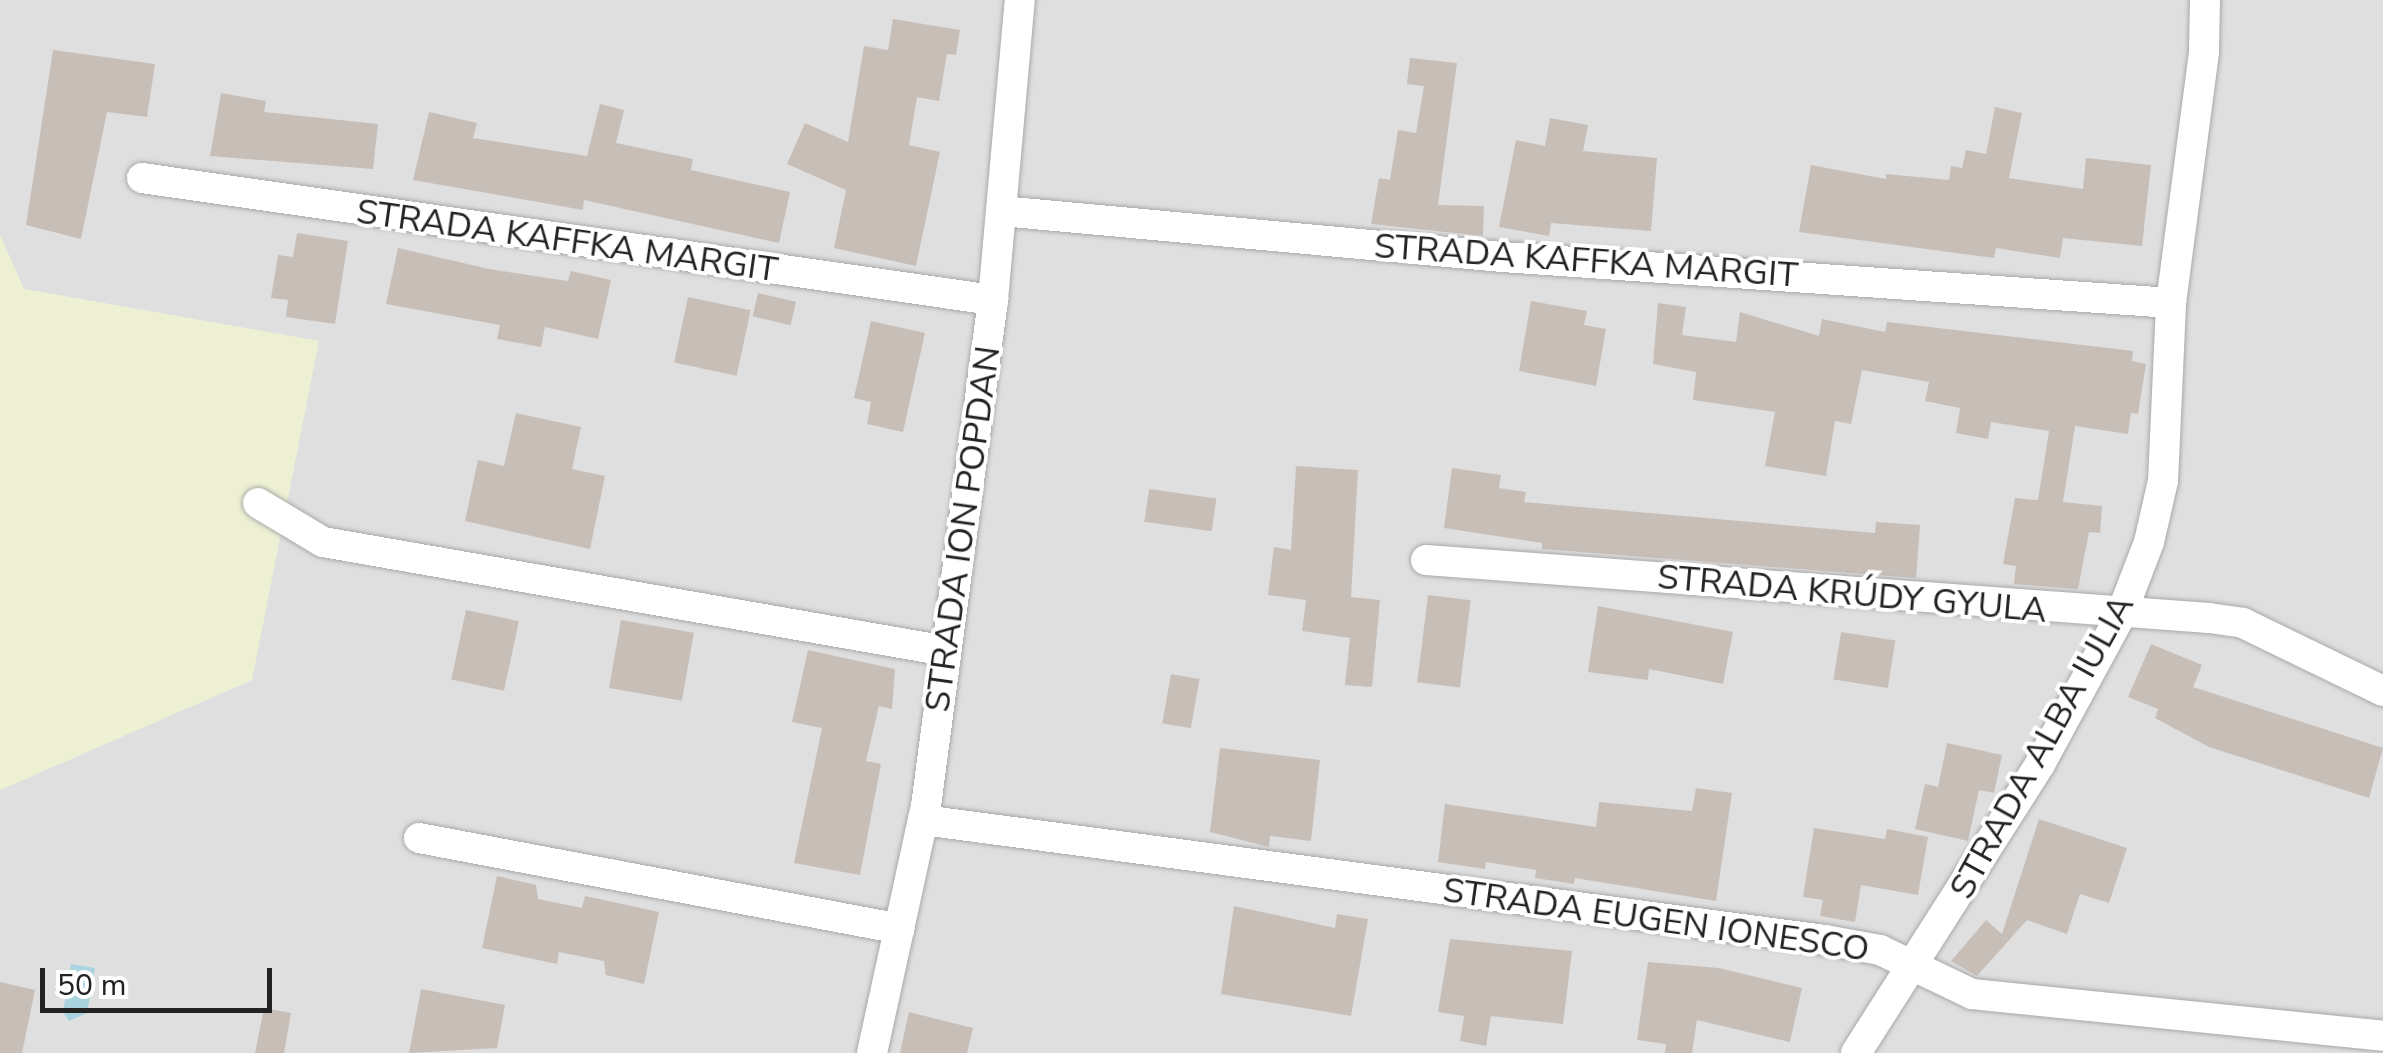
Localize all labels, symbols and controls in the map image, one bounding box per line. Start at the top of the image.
street label: STRADA KAFFKA MARGIT [354,191,780,291]
street label: STRADA KAFFKA MARGIT [1373,225,1799,297]
street label: STRADA ION POPDAN [917,343,1009,715]
street label: STRADA KRÚDY GYULA [1656,556,2048,632]
street label: STRADA ALBA IULIA [1941,588,2143,906]
street label: STRADA EUGEN IONESCO [1440,869,1872,971]
scale bar [45,948,278,1010]
text: 50 m [57,965,126,1006]

